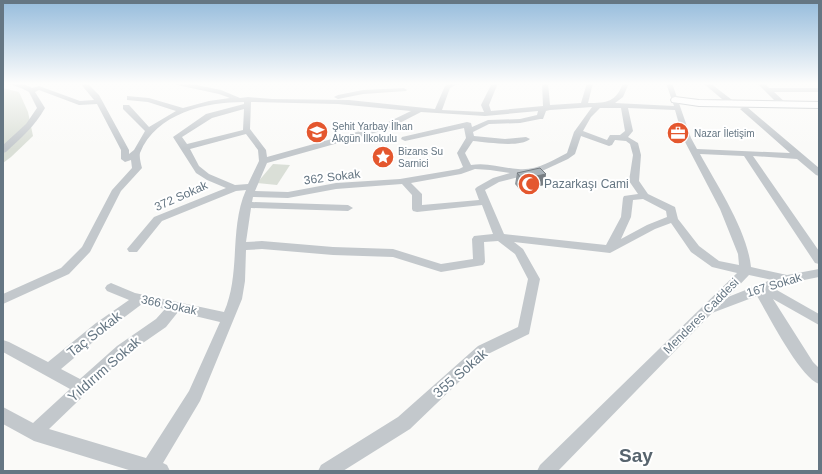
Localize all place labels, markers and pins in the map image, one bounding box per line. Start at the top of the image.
school or university icon: Şehit Yarbay İlhan Akgün İlkokulu [304,119,330,145]
place label: Şehit Yarbay İlhan Akgün İlkokulu [332,120,413,144]
office icon: Nazar İletişim [665,120,691,146]
place label: Nazar İletişim [694,127,755,139]
place icon: Bizans Su Sarnici [370,144,396,170]
place label: Bizans Su Sarnici [398,146,443,169]
mosque icon: Pazarkaşı Cami [516,171,542,197]
place label: Pazarkaşı Cami [544,177,629,191]

